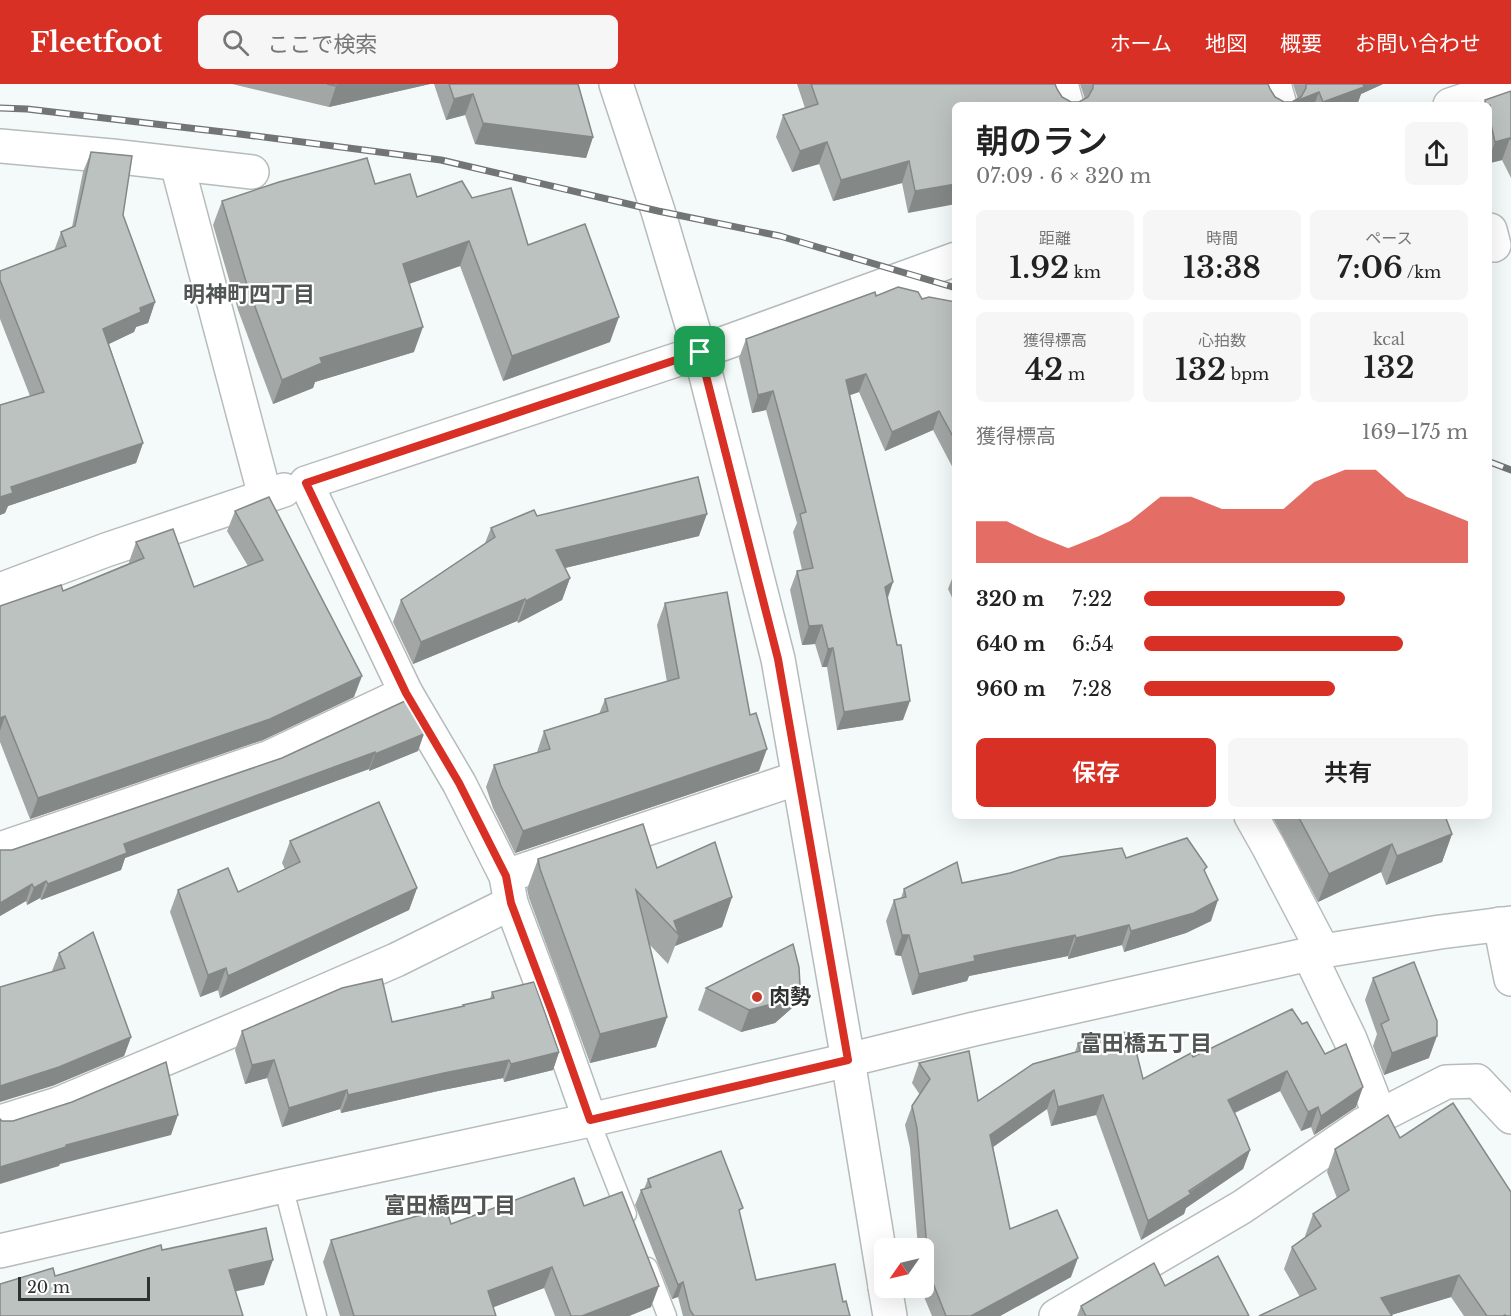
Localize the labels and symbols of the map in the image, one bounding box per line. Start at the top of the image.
district label: 明神町四丁目 [183,281,315,308]
pin [674,326,725,377]
place label: 肉勢 [769,984,811,1010]
marker: 肉勢 [750,990,764,1004]
district label: 富田橋五丁目 [1080,1030,1212,1057]
district label: 富田橋四丁目 [384,1192,516,1219]
north arrow [874,1238,934,1298]
scale bar [18,1274,150,1302]

